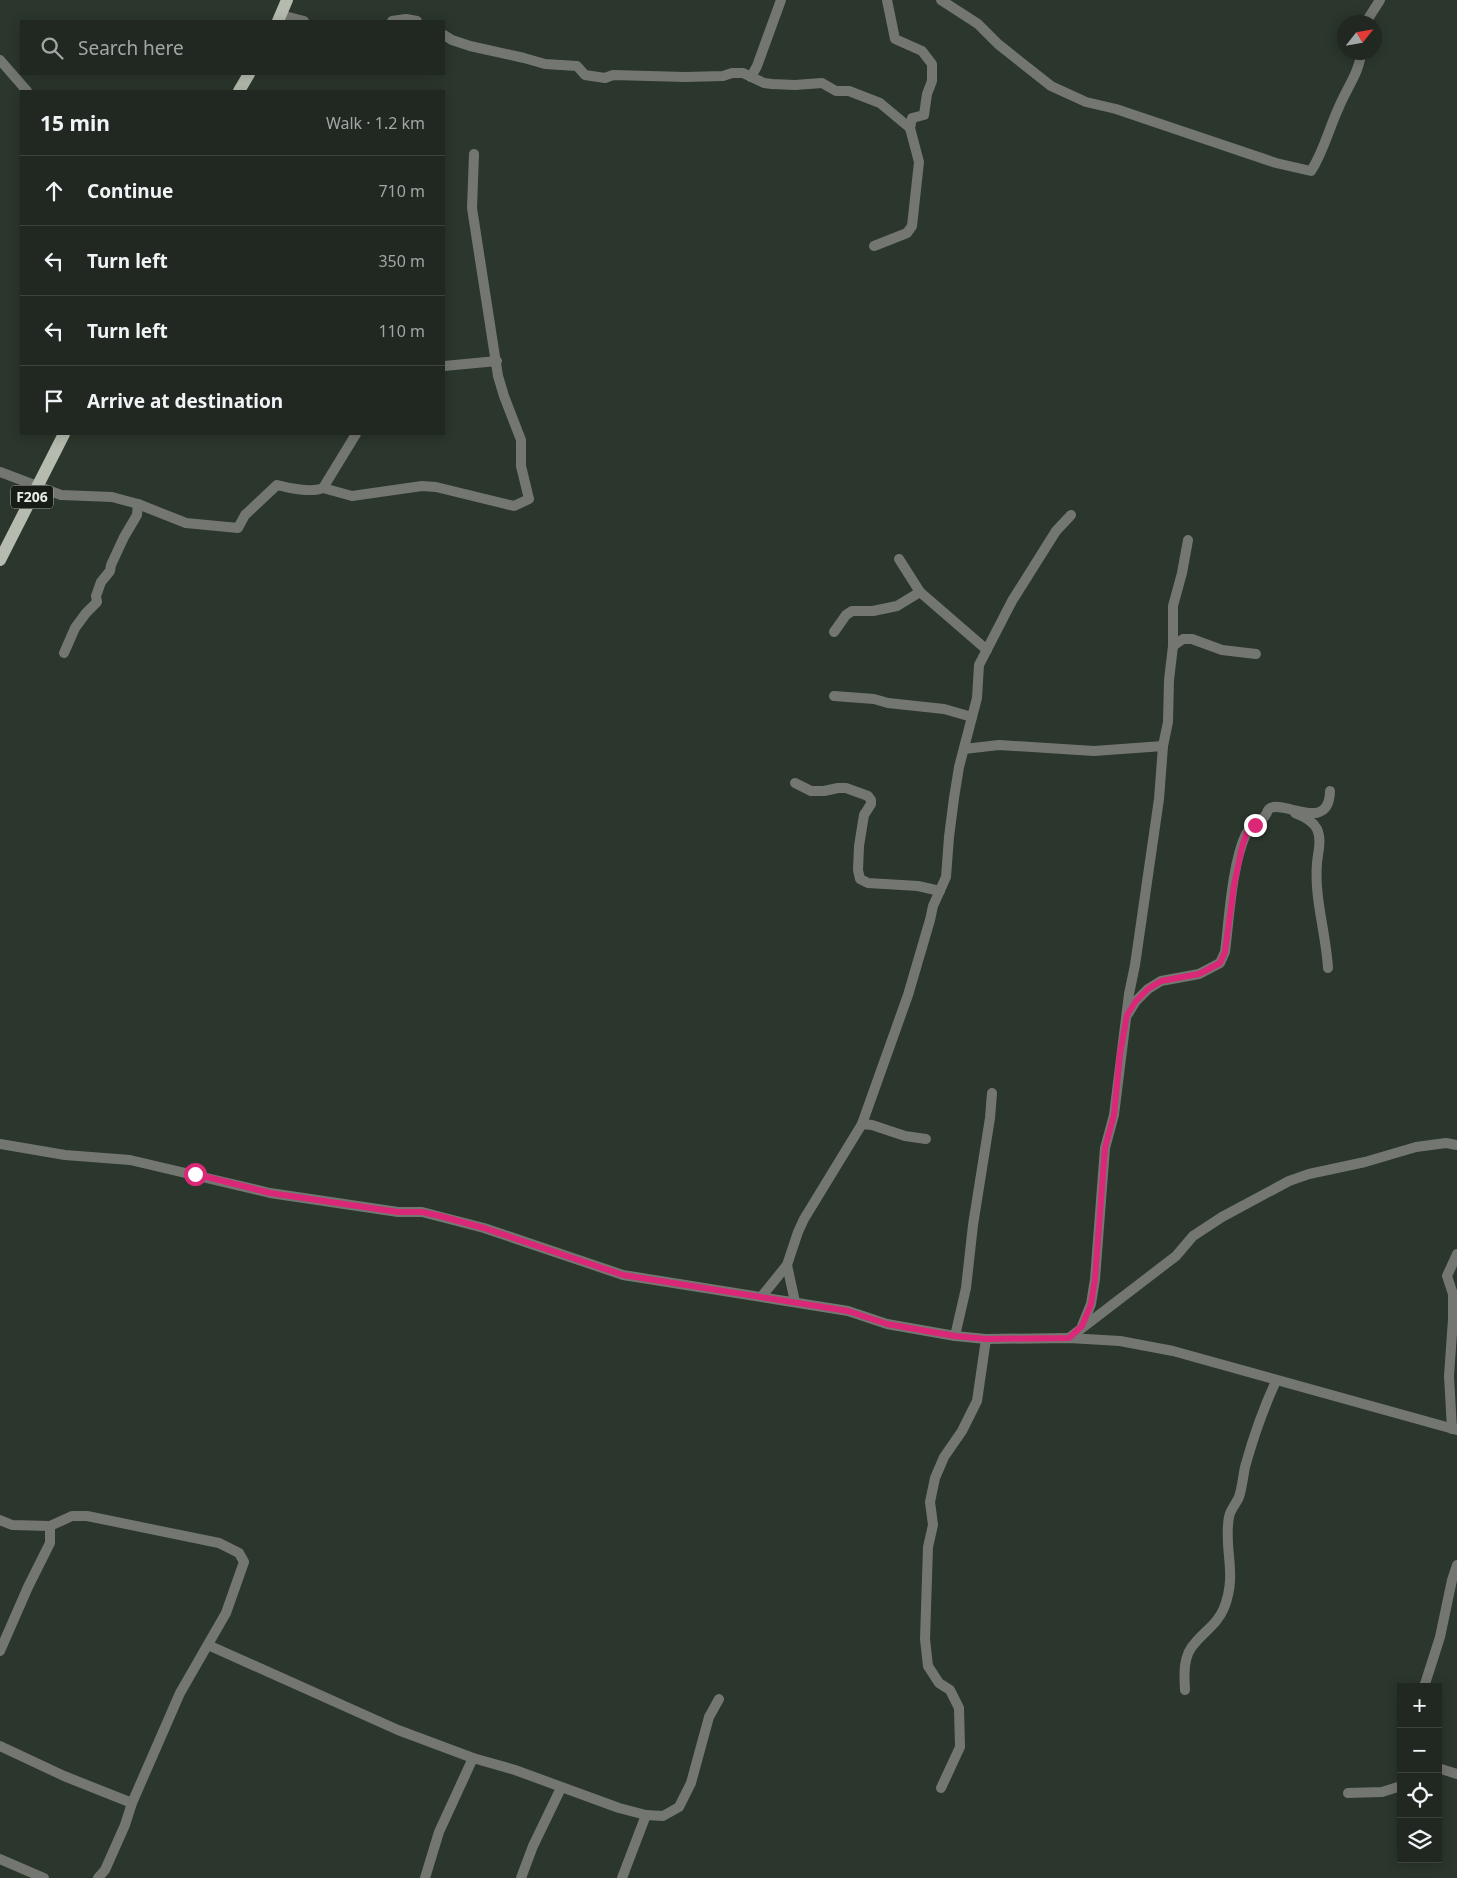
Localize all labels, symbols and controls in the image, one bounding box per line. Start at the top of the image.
north arrow [1337,15,1382,60]
search box [20,20,445,75]
icon: search [38,34,66,62]
text: Search here [78,35,184,61]
text: 15 min [40,109,110,137]
text: Walk · 1.2 km [326,112,425,134]
icon: ahead [40,177,68,205]
text: Continue [87,178,173,204]
text: 710 m [378,180,425,202]
icon: left [40,247,68,275]
text: Turn left [87,248,168,274]
text: 350 m [378,250,425,272]
icon: left [40,317,68,345]
text: Turn left [87,318,168,344]
text: 110 m [378,320,425,342]
icon: arrive [40,387,68,415]
text: Arrive at destination [87,388,283,414]
road number: F206 [11,486,53,508]
route end [1244,814,1267,837]
route start [184,1163,207,1186]
map controls [1397,1683,1442,1863]
button: + [1397,1683,1442,1728]
button: − [1397,1728,1442,1773]
button: locate [1397,1773,1442,1818]
button: layers [1397,1818,1442,1863]

